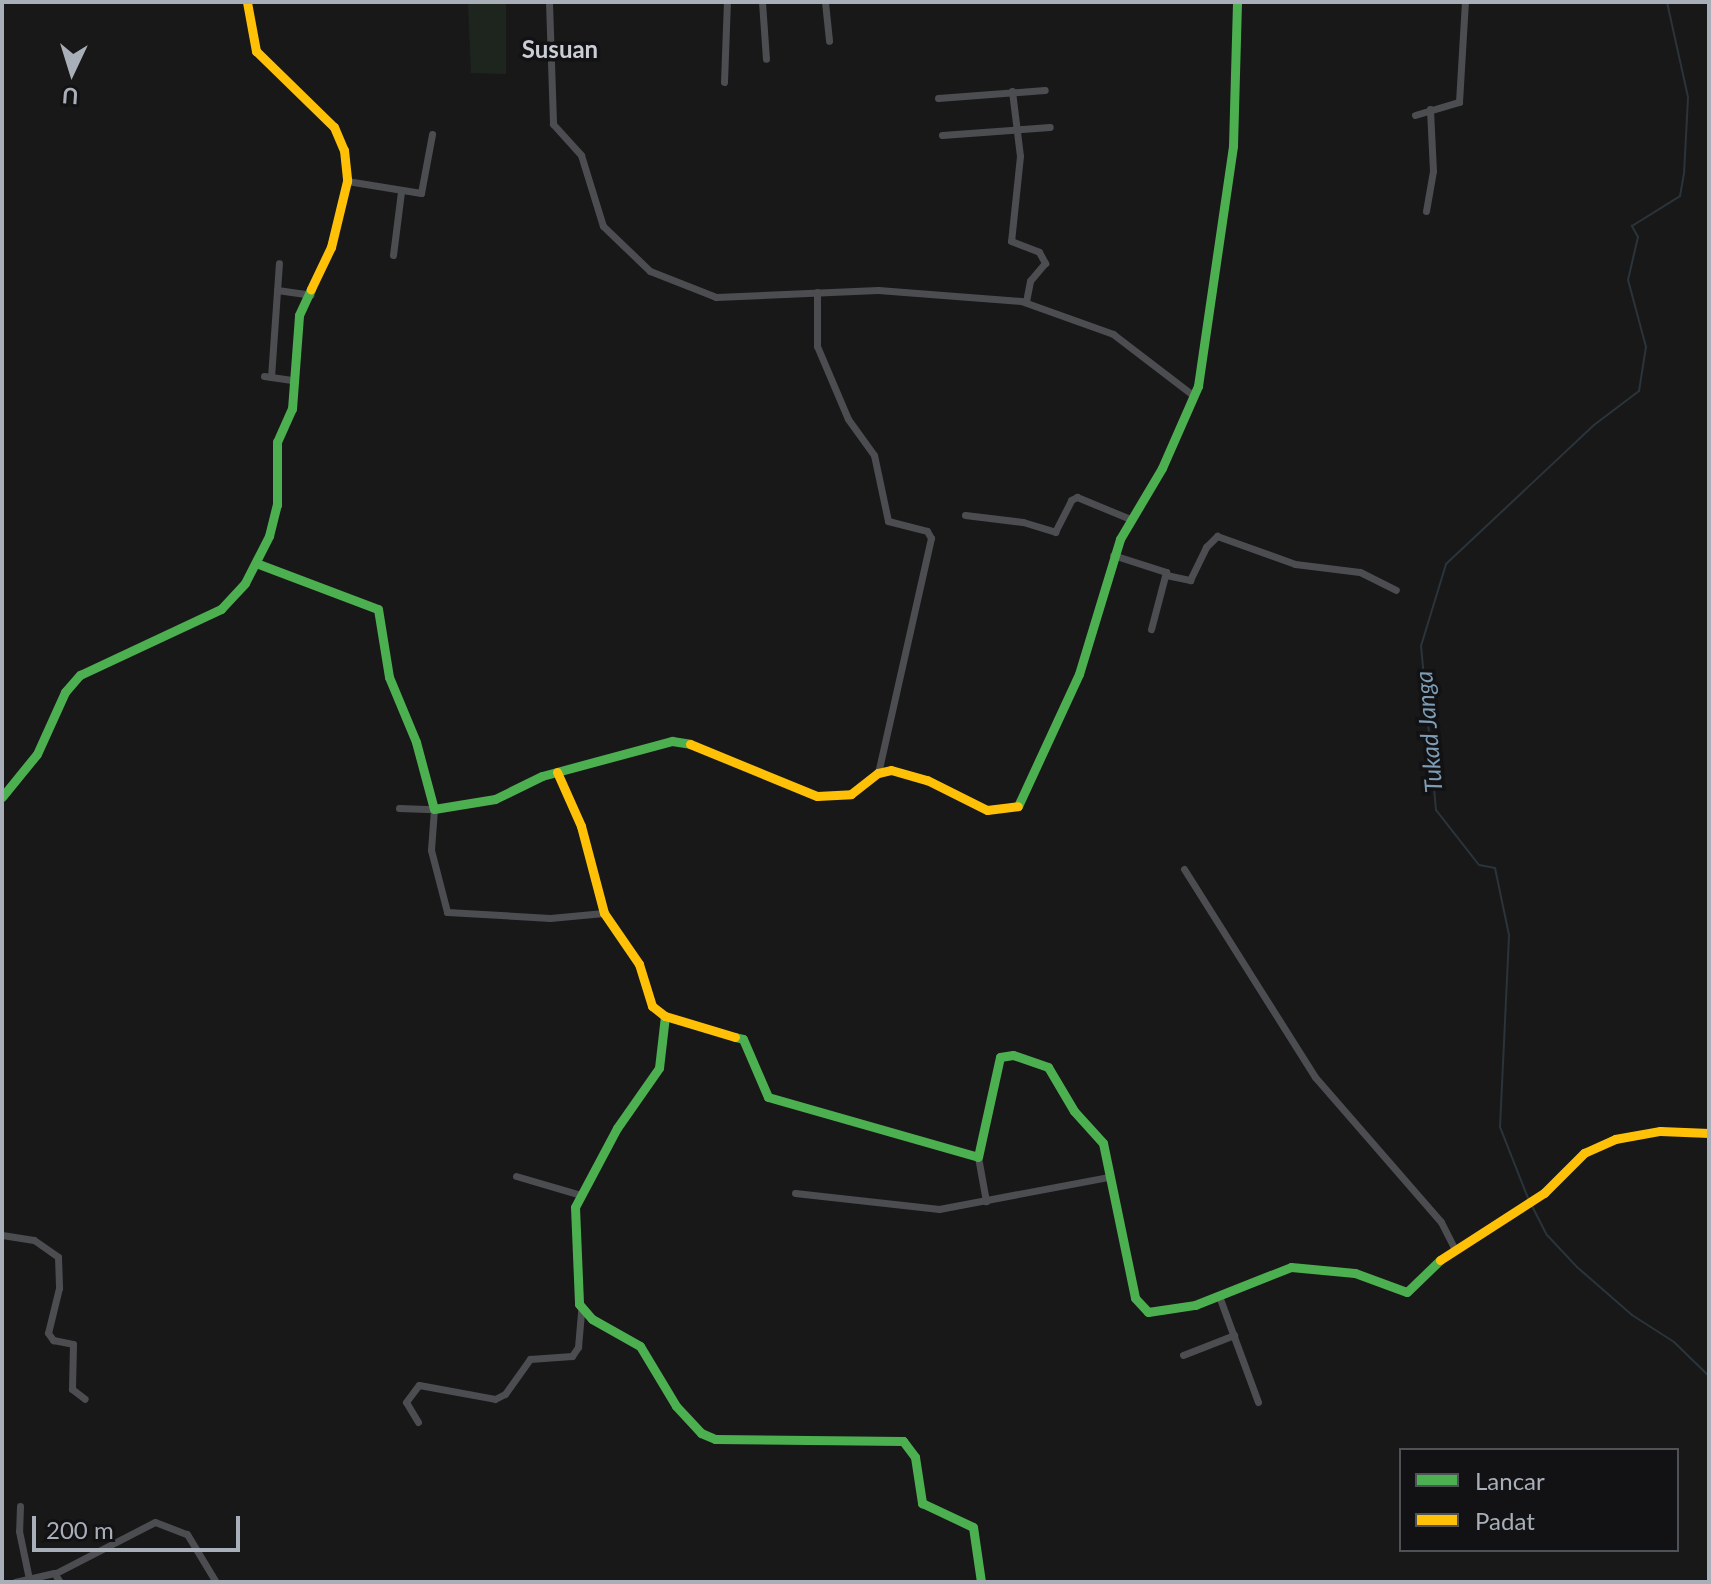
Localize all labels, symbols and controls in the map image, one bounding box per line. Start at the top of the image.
north arrow [32,32,112,112]
district label: Susuan [522,35,598,63]
text: U [61,82,79,110]
water label: Tukad Janga [1408,670,1448,794]
legend [1399,1448,1679,1552]
text: Lancar [1475,1466,1545,1495]
scale bar [36,1500,244,1550]
text: Padat [1475,1506,1535,1535]
text: 200 m [46,1515,114,1544]

